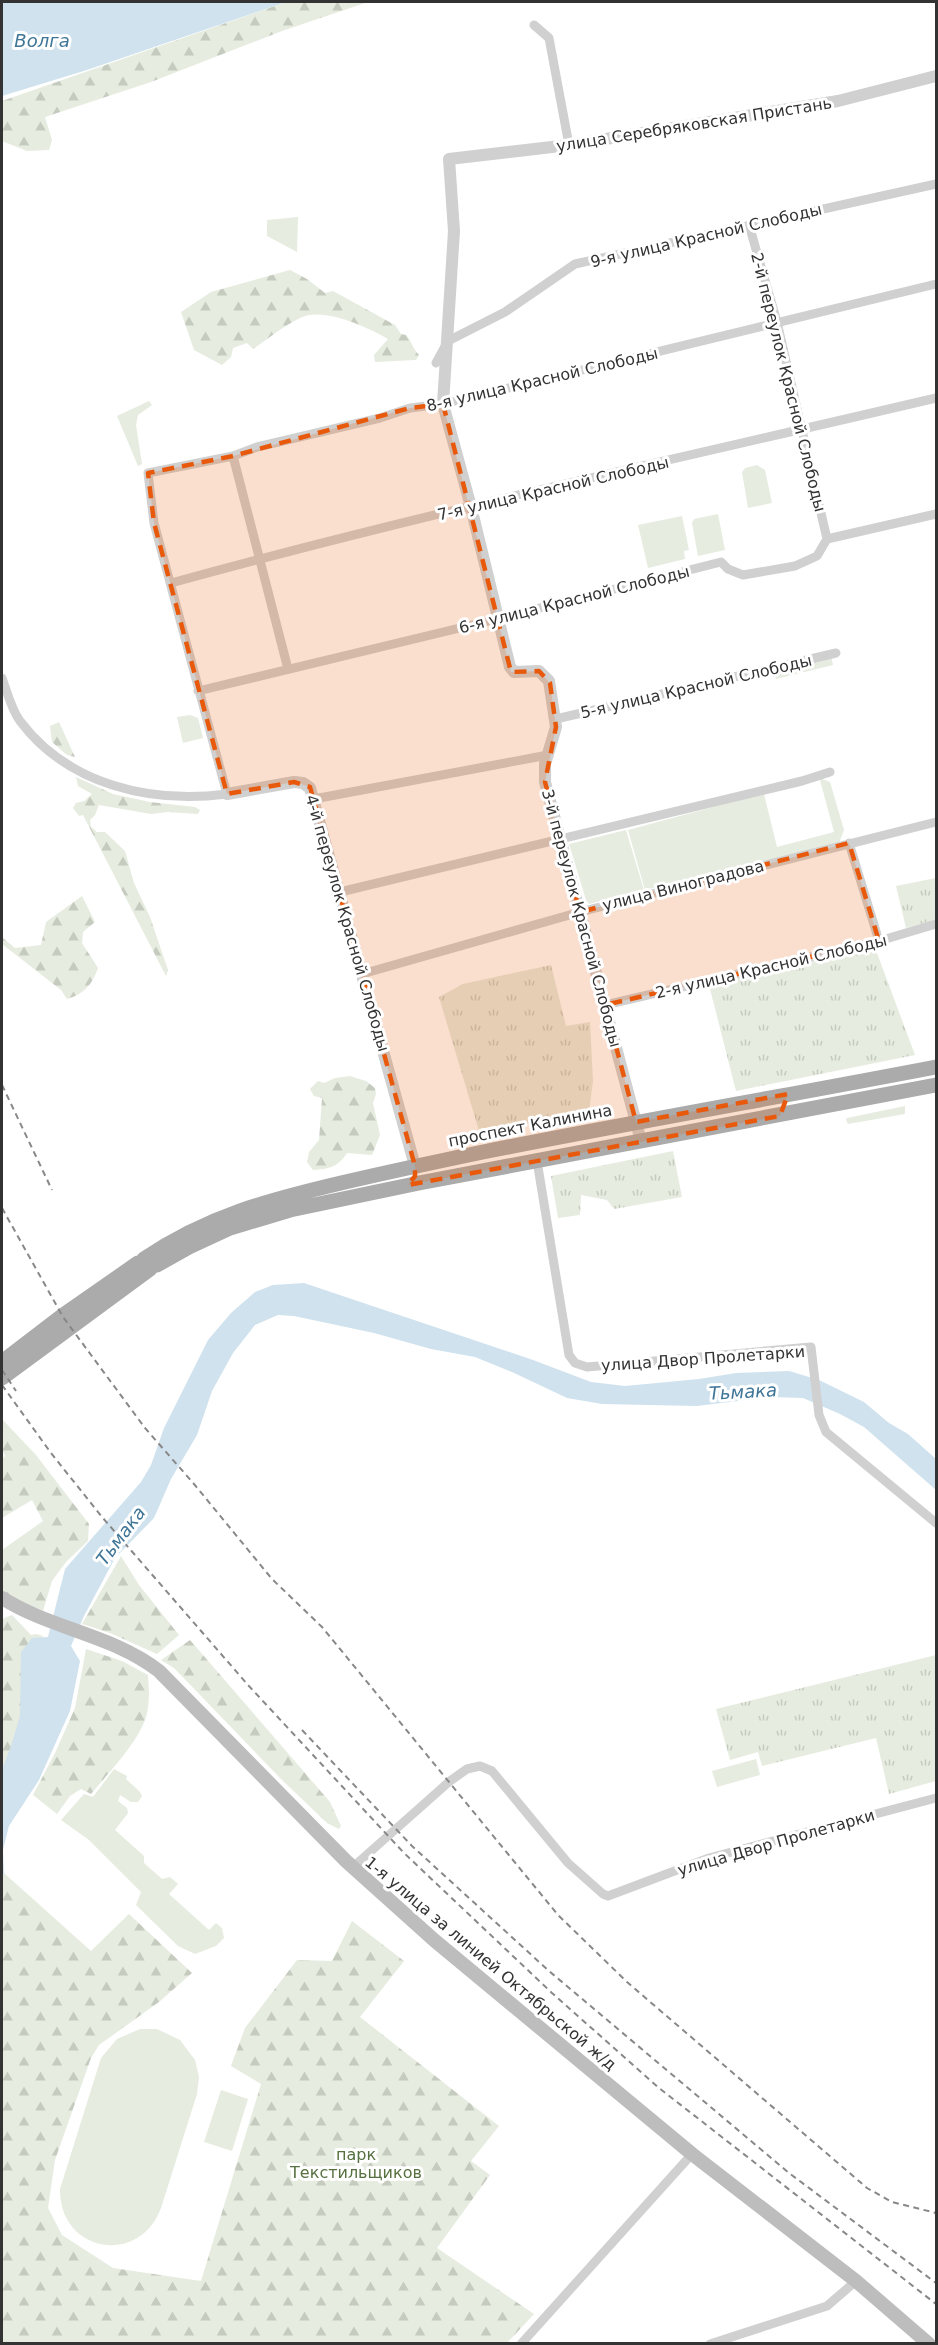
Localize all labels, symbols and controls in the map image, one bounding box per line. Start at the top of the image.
water label: Волга [14,30,70,51]
street label: улица Серебряковская Пристань [555,93,833,156]
street label: 9-я улица Красной Слободы [589,200,824,271]
street label: 2-й переулок Красной Слободы [747,251,830,514]
street label: 8-я улица Красной Слободы [425,344,660,415]
street label: 7-я улица Красной Слободы [436,453,671,524]
street label: 6-я улица Красной Слободы [457,562,691,637]
street label: 5-я улица Красной Слободы [579,651,814,722]
street label: 3-й переулок Красной Слободы [538,787,625,1049]
street label: 4-й переулок Красной Слободы [302,792,393,1054]
street label: улица Виноградова [600,856,766,915]
street label: 2-я улица Красной Слободы [654,931,889,1002]
street label: проспект Калинина [447,1100,614,1151]
street label: улица Двор Пролетарки [601,1342,806,1375]
water label: Тьмака [708,1379,778,1404]
water label: Тьмака [92,1502,149,1569]
street label: улица Двор Пролетарки [675,1805,877,1880]
street label: 1-я улица за линией Октябрьской ж/д [361,1853,620,2074]
park label: парк Текстильщиков [289,2145,422,2182]

